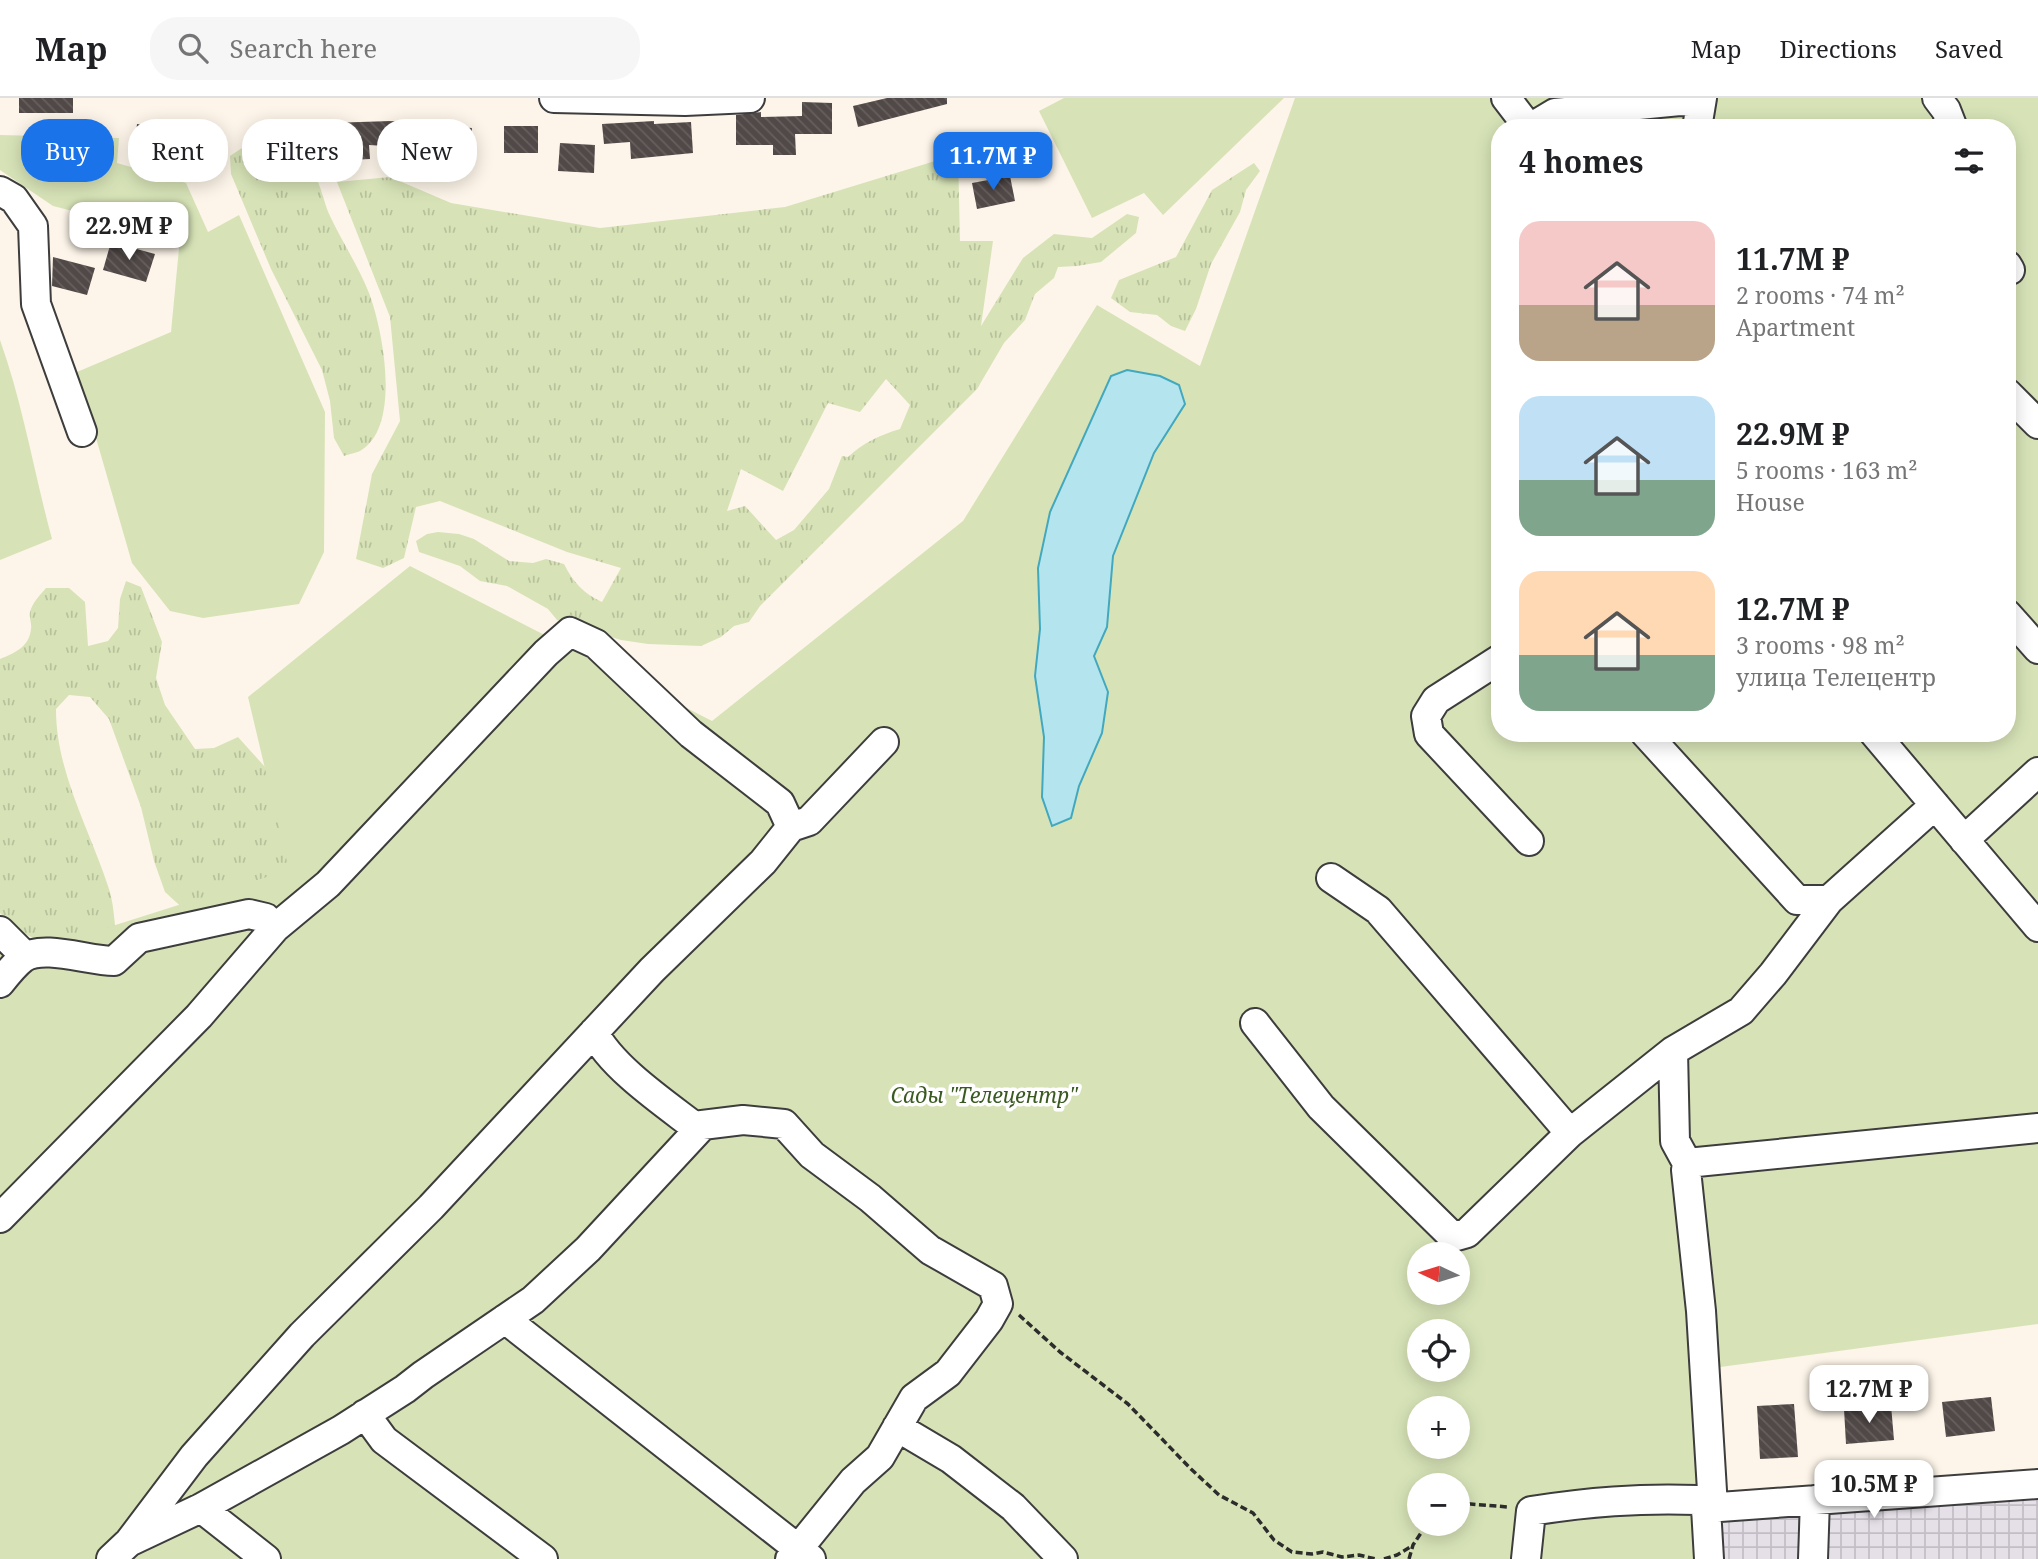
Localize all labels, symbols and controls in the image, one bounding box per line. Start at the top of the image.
search box [150,17,640,80]
text: Map [35,26,108,71]
icon: search [174,29,212,67]
text: Search here [230,30,377,66]
text: Map [1691,32,1742,65]
text: Directions [1780,32,1897,65]
text: Saved [1935,32,2003,65]
chip: Buy [21,119,114,182]
chip: Rent [128,119,228,182]
chip: Filters [242,119,363,182]
chip: New [377,119,477,182]
pin: 11.7M ₽ [928,132,1058,192]
text: 11.7M ₽ [949,139,1037,171]
text: 4 homes [1519,141,1643,182]
icon: filters [1950,142,1988,180]
pin: 22.9M ₽ [64,202,194,262]
text: 22.9M ₽ [85,209,173,241]
text: 11.7M ₽ [1736,238,1850,279]
icon: home [1575,249,1659,333]
text: 2 rooms · 74 m² [1736,279,1905,311]
text: Apartment [1736,311,1855,343]
text: 22.9M ₽ [1736,413,1850,454]
icon: home [1575,424,1659,508]
text: 5 rooms · 163 m² [1736,454,1918,486]
text: House [1736,486,1805,518]
text: 12.7M ₽ [1736,588,1850,629]
icon: home [1575,599,1659,683]
text: 3 rooms · 98 m² [1736,629,1905,661]
text: улица Телецентр [1736,661,1936,693]
park label: Сады "Телецентр" [890,1081,1079,1109]
north arrow [1407,1242,1470,1306]
map controls [1407,1242,1470,1536]
button: locate [1407,1319,1470,1382]
pin: 12.7M ₽ [1804,1366,1934,1425]
text: 12.7M ₽ [1825,1372,1913,1404]
button: + [1407,1396,1470,1459]
pin: 10.5M ₽ [1809,1460,1939,1520]
text: 10.5M ₽ [1830,1467,1918,1499]
button: − [1407,1473,1470,1536]

